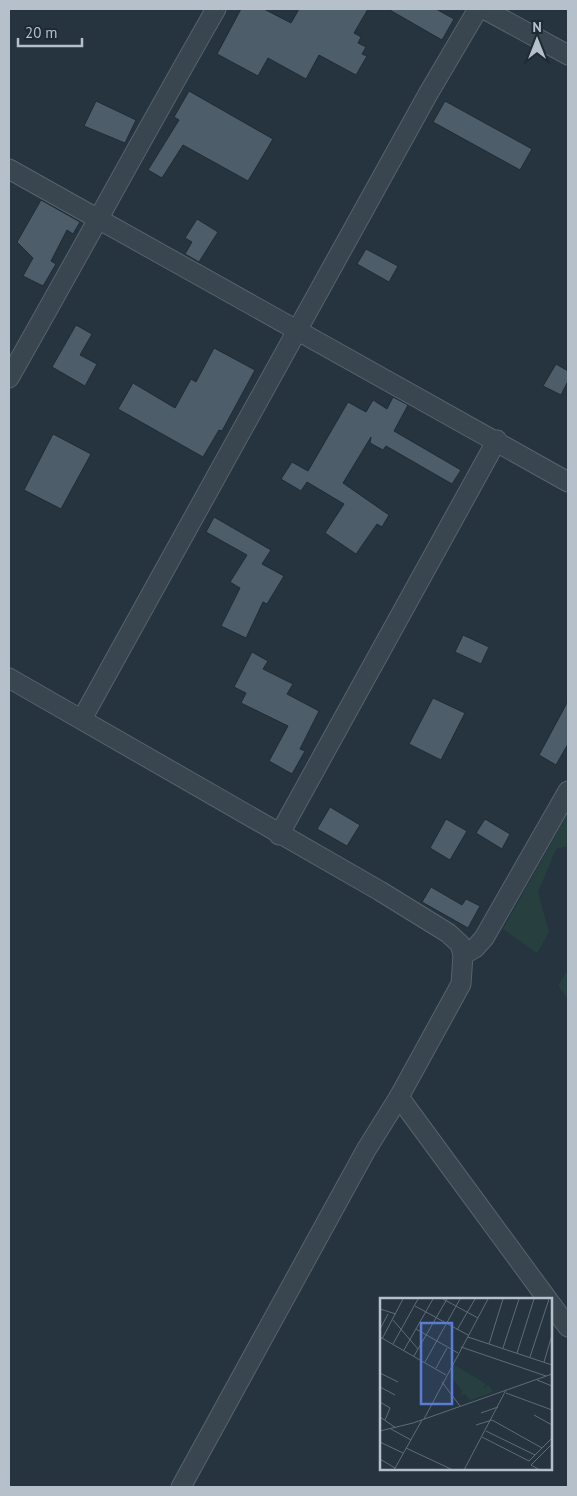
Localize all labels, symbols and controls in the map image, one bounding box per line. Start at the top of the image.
scale bar [18,15,81,47]
north arrow [512,15,562,65]
text: N [532,18,542,36]
text: 20 m [25,23,58,42]
inset map [380,1298,552,1471]

